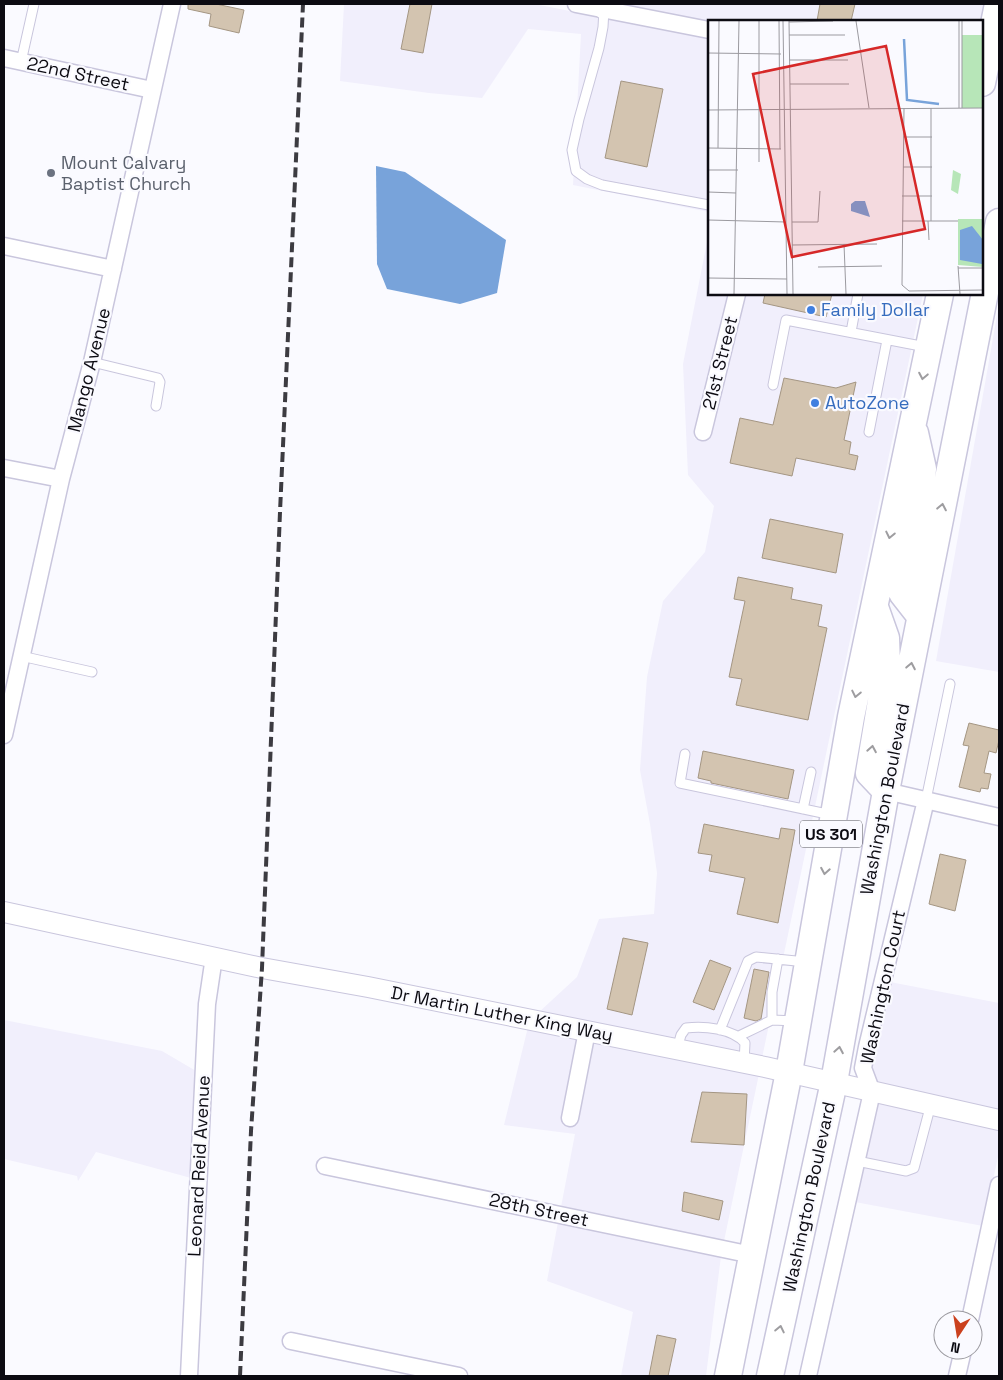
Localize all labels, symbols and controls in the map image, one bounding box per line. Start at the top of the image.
inset map [708,20,983,295]
street label: 22nd Street [25,51,131,96]
place label: Mount Calvary Baptist Church [61,151,191,195]
marker: Mount Calvary Baptist Church [45,167,57,179]
place label: Family Dollar [821,298,930,321]
marker: Family Dollar [805,304,817,316]
street label: Mango Avenue [62,305,115,435]
street label: 21st Street [697,314,742,412]
one-way arrow [918,371,929,380]
place label: AutoZone [825,391,909,414]
marker: AutoZone [809,397,821,409]
one-way arrow [936,502,947,511]
one-way arrow [885,530,896,539]
one-way arrow [905,662,915,671]
one-way arrow [851,689,862,698]
street label: Washington Boulevard [855,701,914,897]
one-way arrow [866,745,876,754]
road number: US 301 [800,821,862,848]
one-way arrow [820,867,830,875]
street label: Washington Court [855,908,910,1066]
street label: Dr Martin Luther King Way [389,981,615,1046]
one-way arrow [834,1045,844,1054]
street label: Leonard Reid Avenue [182,1075,215,1257]
street label: Washington Boulevard [777,1099,840,1294]
street label: 28th Street [487,1188,591,1231]
north arrow [933,1310,983,1360]
one-way arrow [775,1324,785,1333]
text: N [949,1338,962,1357]

